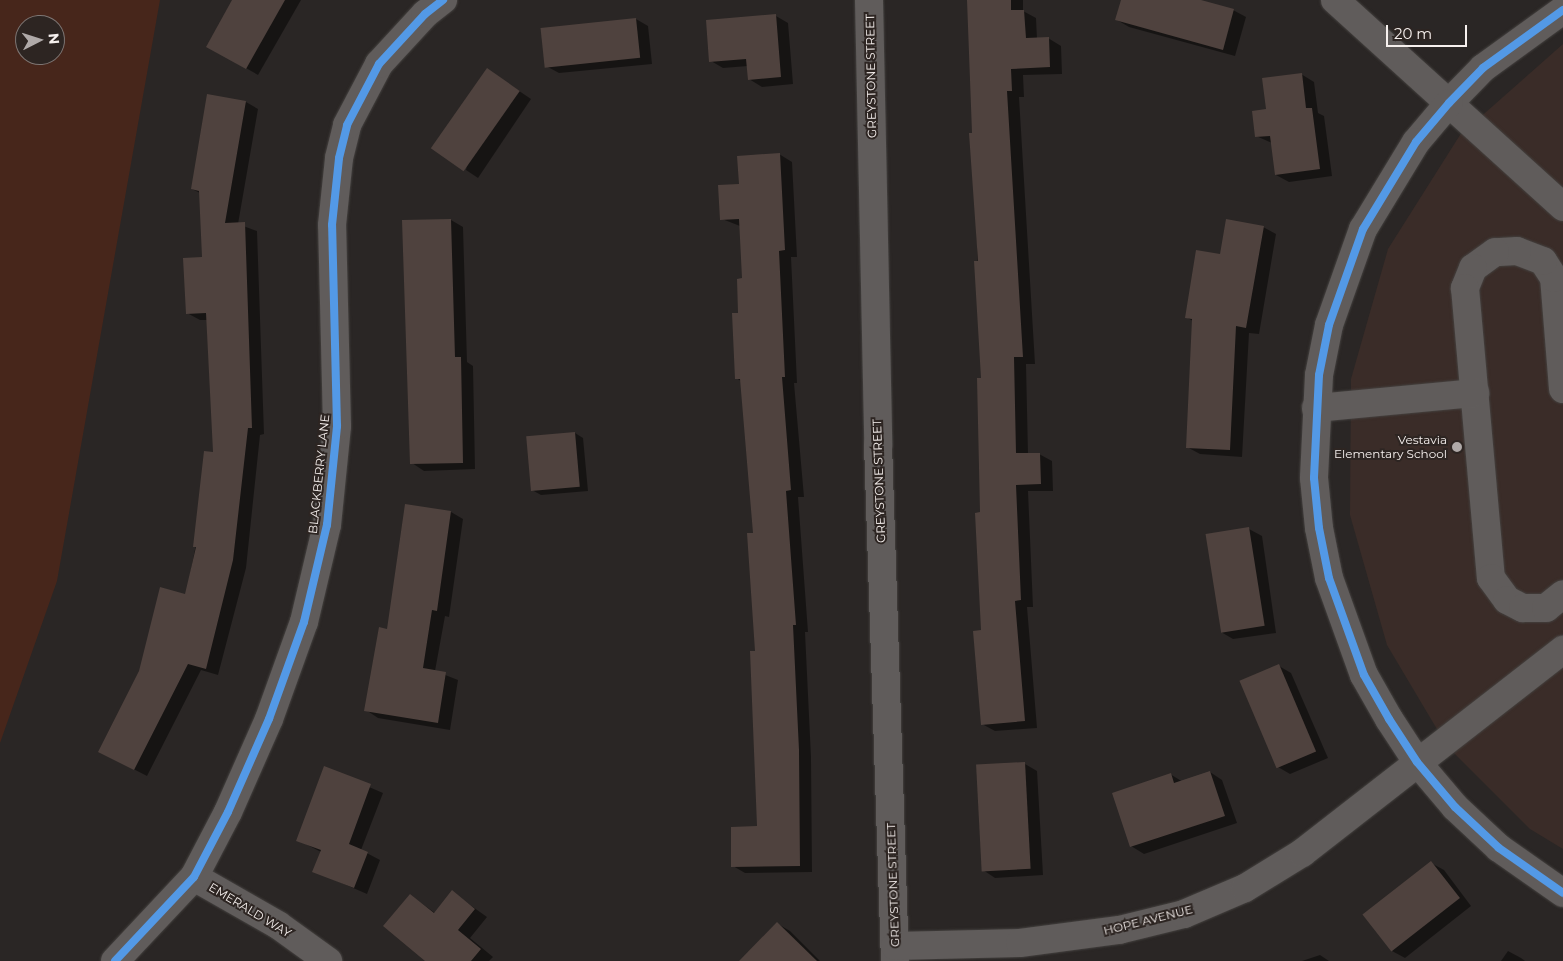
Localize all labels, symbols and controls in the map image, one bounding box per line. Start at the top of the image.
street label: GREYSTONE STREET [863,14,879,138]
north arrow [15,15,65,65]
scale bar [1388,15,1469,47]
text: 20 m [1394,24,1432,43]
text: N [44,32,63,45]
street label: BLACKBERRY LANE [306,413,332,535]
street label: GREYSTONE STREET [870,419,888,543]
place label: Vestavia Elementary School [1334,433,1447,461]
marker: Vestavia Elementary School [1451,441,1463,453]
street label: GREYSTONE STREET [884,823,902,947]
street label: EMERALD WAY [206,880,294,940]
street label: HOPE AVENUE [1102,902,1194,938]

